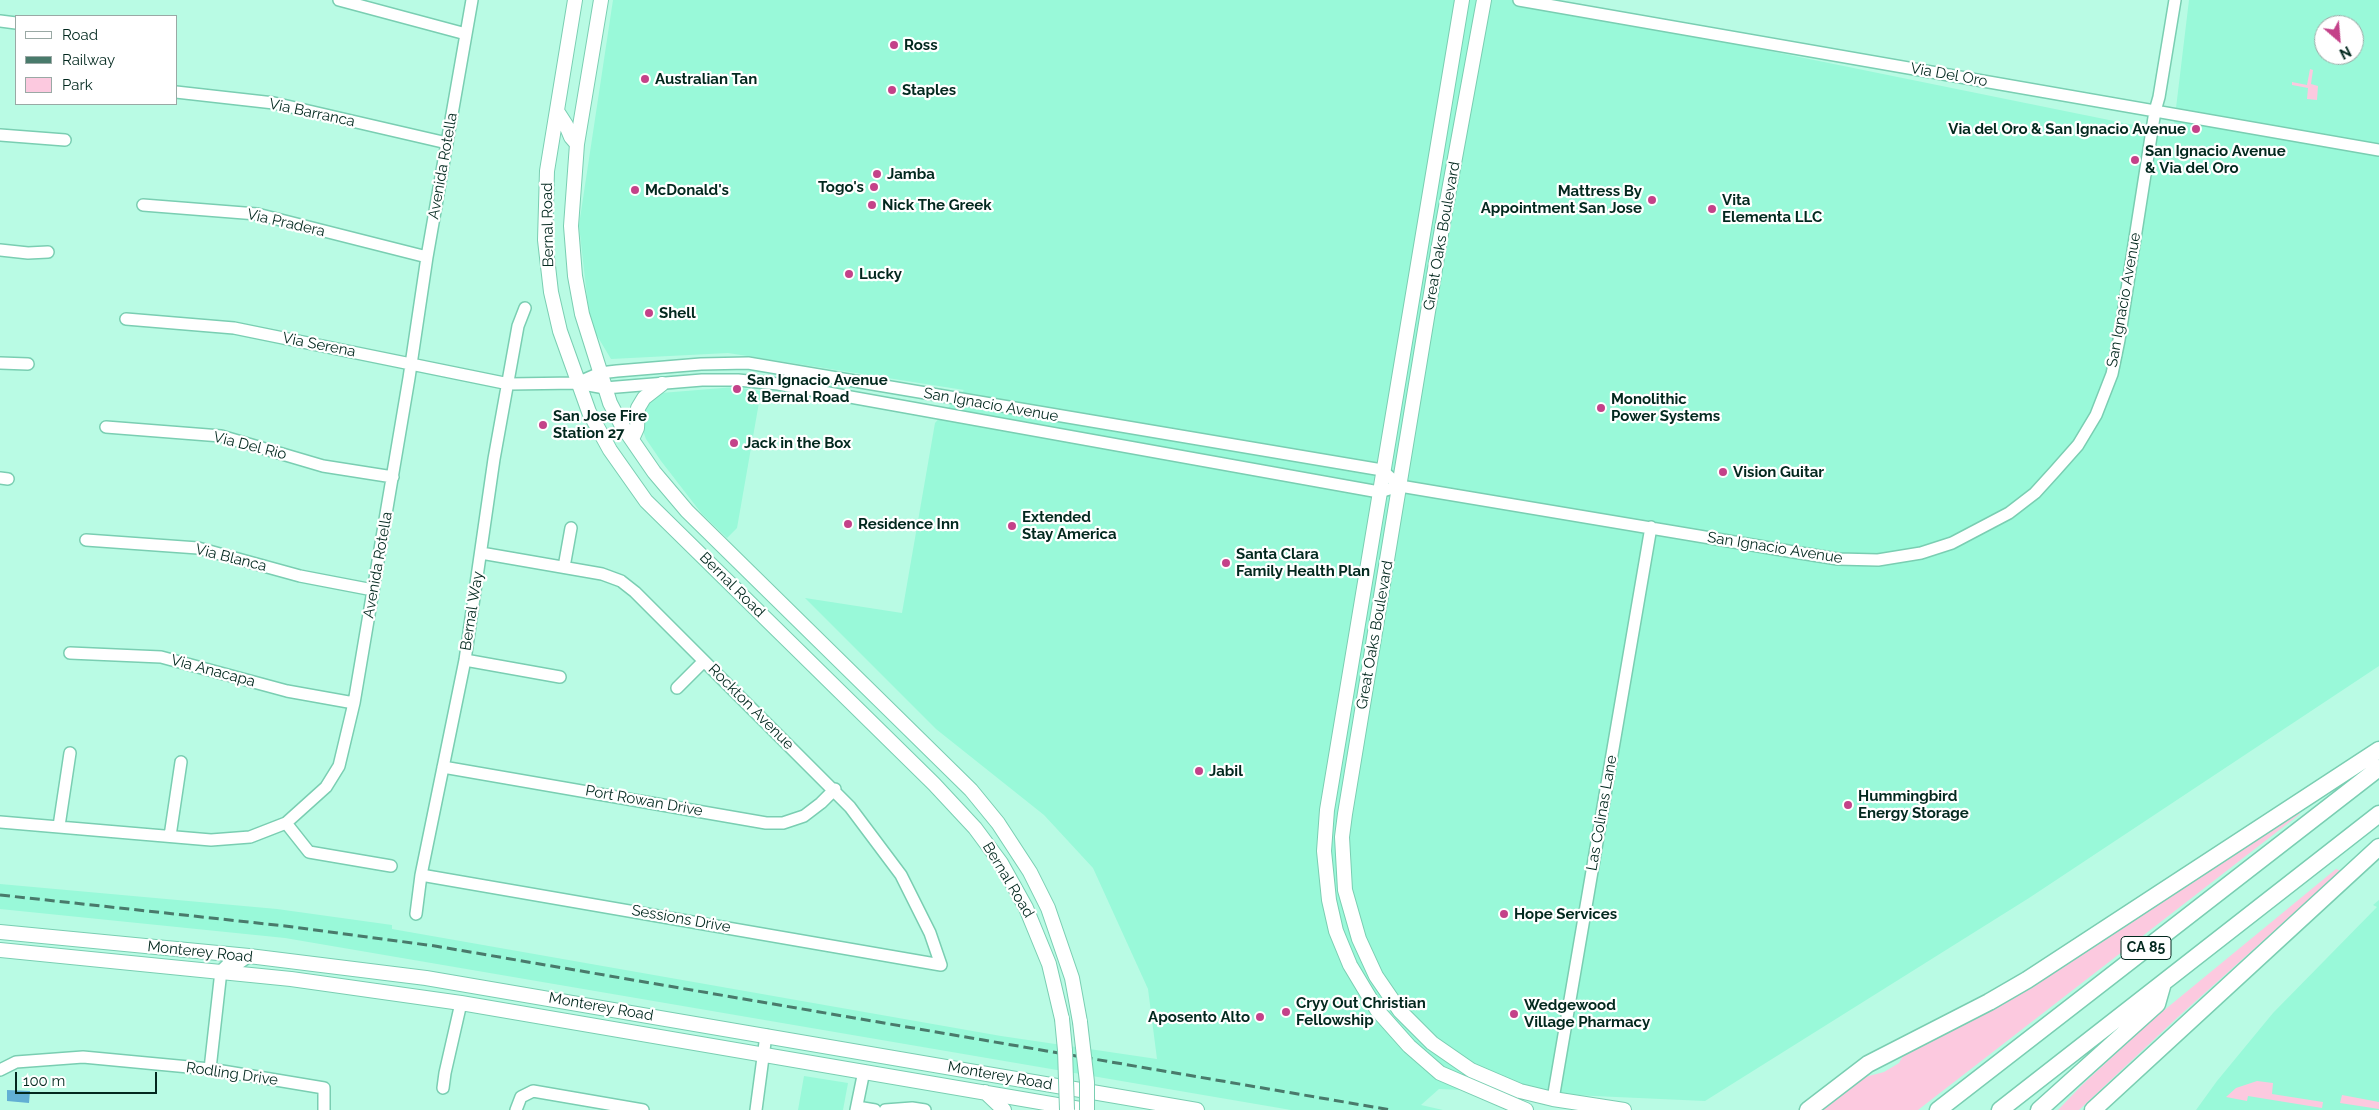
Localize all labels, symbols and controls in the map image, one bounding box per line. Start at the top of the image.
legend [15,15,178,105]
north arrow [2314,15,2364,65]
text: Road [62,26,98,44]
place label: Ross [904,36,938,54]
marker: Ross [888,39,900,51]
text: N [2337,43,2354,62]
text: Railway [62,51,115,69]
street label: Via Del Oro [1909,59,1989,91]
place label: Australian Tan [655,70,757,88]
marker: Australian Tan [639,73,651,85]
text: Park [62,76,93,94]
place label: Staples [902,81,956,99]
marker: Staples [886,84,898,96]
street label: Via Barranca [267,95,357,131]
street label: Avenida Rotella [425,111,461,221]
place label: Via del Oro & San Ignacio Avenue [1948,120,2186,138]
marker: Via del Oro & San Ignacio Avenue [2190,123,2202,135]
place label: San Ignacio Avenue & Via del Oro [2145,142,2286,177]
marker: San Ignacio Avenue & Via del Oro [2129,154,2141,166]
street label: Great Oaks Boulevard [1420,160,1464,312]
place label: Jamba [887,165,935,183]
marker: Jamba [871,168,883,180]
place label: Togo's [818,178,864,196]
place label: McDonald's [645,181,729,199]
marker: Togo's [868,181,880,193]
street label: Bernal Road [538,182,558,268]
place label: Mattress By Appointment San Jose [1481,182,1642,217]
marker: McDonald's [629,184,641,196]
place label: Vita Elementa LLC [1722,191,1822,226]
marker: Mattress By Appointment San Jose [1646,194,1658,206]
place label: Nick The Greek [882,196,992,214]
marker: Nick The Greek [866,199,878,211]
marker: Vita Elementa LLC [1706,203,1718,215]
street label: Via Pradera [245,205,327,241]
street label: San Ignacio Avenue [2103,231,2145,369]
place label: Lucky [859,265,902,283]
marker: Lucky [843,268,855,280]
place label: Shell [659,304,696,322]
marker: Shell [643,307,655,319]
street label: Via Serena [281,329,357,361]
place label: San Ignacio Avenue & Bernal Road [747,371,888,406]
marker: San Ignacio Avenue & Bernal Road [731,383,743,395]
street label: San Ignacio Avenue [922,384,1060,426]
place label: Monolithic Power Systems [1611,390,1720,425]
marker: Monolithic Power Systems [1595,402,1607,414]
place label: San Jose Fire Station 27 [553,407,647,442]
marker: San Jose Fire Station 27 [537,419,549,431]
street label: Via Del Rio [212,428,288,464]
place label: Jack in the Box [744,434,851,452]
marker: Jack in the Box [728,437,740,449]
place label: Vision Guitar [1733,463,1824,481]
marker: Vision Guitar [1717,466,1729,478]
place label: Extended Stay America [1022,508,1117,543]
street label: Avenida Rotella [360,510,396,620]
place label: Residence Inn [858,515,959,533]
marker: Residence Inn [842,518,854,530]
marker: Extended Stay America [1006,520,1018,532]
street label: San Ignacio Avenue [1706,528,1844,568]
street label: Via Blanca [193,540,269,576]
place label: Santa Clara Family Health Plan [1236,545,1370,580]
street label: Bernal Road [696,549,768,621]
marker: Santa Clara Family Health Plan [1220,557,1232,569]
street label: Great Oaks Boulevard [1353,559,1397,711]
street label: Bernal Way [457,570,487,652]
street label: Via Anacapa [169,651,257,691]
street label: Rockton Avenue [704,660,798,754]
street label: Las Colinas Lane [1583,754,1621,872]
place label: Jabil [1209,762,1243,780]
marker: Jabil [1193,765,1205,777]
street label: Port Rowan Drive [584,782,704,820]
place label: Hummingbird Energy Storage [1858,787,1969,822]
marker: Hummingbird Energy Storage [1842,799,1854,811]
street label: Bernal Road [978,839,1038,921]
street label: Sessions Drive [630,901,732,937]
place label: Hope Services [1514,905,1617,923]
marker: Hope Services [1498,908,1510,920]
road number: CA 85 [2121,936,2171,960]
street label: Monterey Road [146,938,254,966]
street label: Monterey Road [547,989,655,1025]
place label: Cryy Out Christian Fellowship [1296,994,1426,1029]
place label: Wedgewood Village Pharmacy [1524,996,1650,1031]
marker: Cryy Out Christian Fellowship [1280,1006,1292,1018]
place label: Aposento Alto [1148,1008,1250,1026]
marker: Wedgewood Village Pharmacy [1508,1008,1520,1020]
marker: Aposento Alto [1254,1011,1266,1023]
street label: Monterey Road [946,1058,1054,1094]
street label: Rodling Drive [185,1059,279,1089]
scale bar [18,1062,160,1094]
text: 100 m [23,1072,65,1090]

